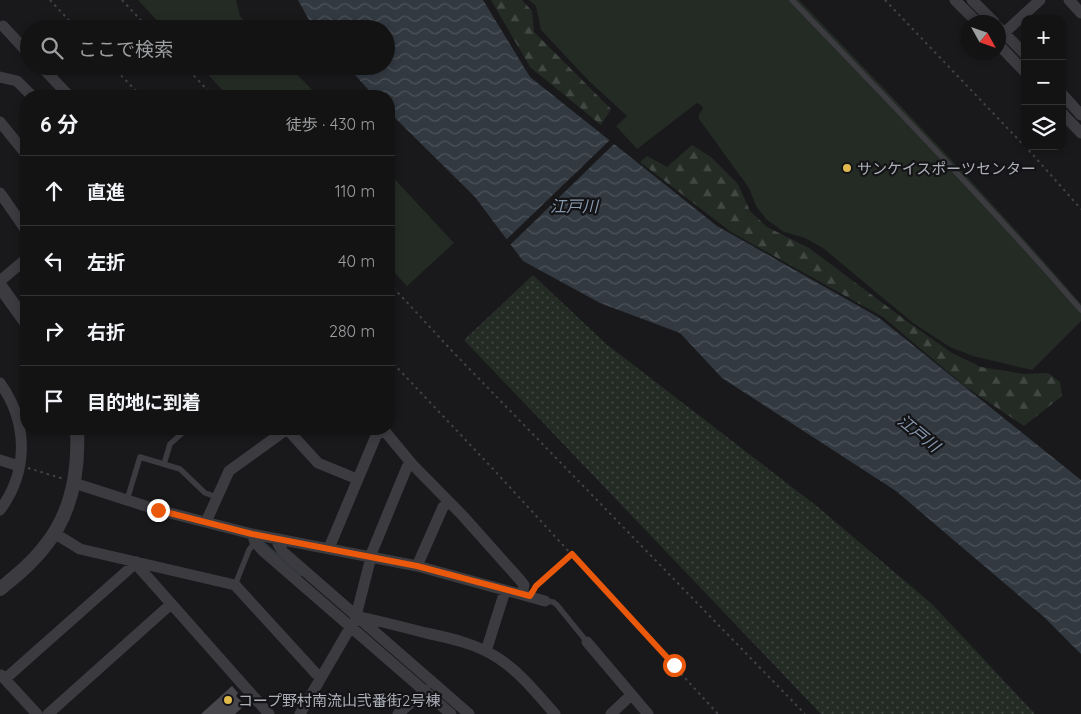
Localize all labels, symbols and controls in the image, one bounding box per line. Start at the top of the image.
north arrow [961,15,1006,60]
map controls [1021,15,1066,150]
button: + [1021,15,1066,60]
search box [20,20,395,75]
icon: search [38,34,66,62]
text: ここで検索 [78,37,173,61]
button: − [1021,60,1066,105]
button: layers [1021,105,1066,150]
text: 6 分 [40,111,79,137]
text: 徒歩 · 430 m [286,114,375,134]
place label: サンケイスポーツセンター [857,159,1036,178]
marker: サンケイスポーツセンター [841,162,853,174]
icon: ahead [40,177,68,205]
text: 直進 [87,180,125,204]
text: 110 m [335,181,375,201]
water label: 江戸川 [550,196,600,216]
icon: left [40,247,68,275]
text: 左折 [87,250,125,274]
text: 40 m [338,251,375,271]
icon: right [40,317,68,345]
text: 右折 [87,320,125,344]
text: 280 m [329,321,375,341]
icon: arrive [40,387,68,415]
text: 目的地に到着 [87,390,201,414]
water label: 江戸川 [894,410,945,457]
route end [147,499,170,522]
route start [663,654,686,677]
place label: コープ野村南流山弐番街2号棟 [238,691,440,710]
marker: コープ野村南流山弐番街2号棟 [222,694,234,706]

